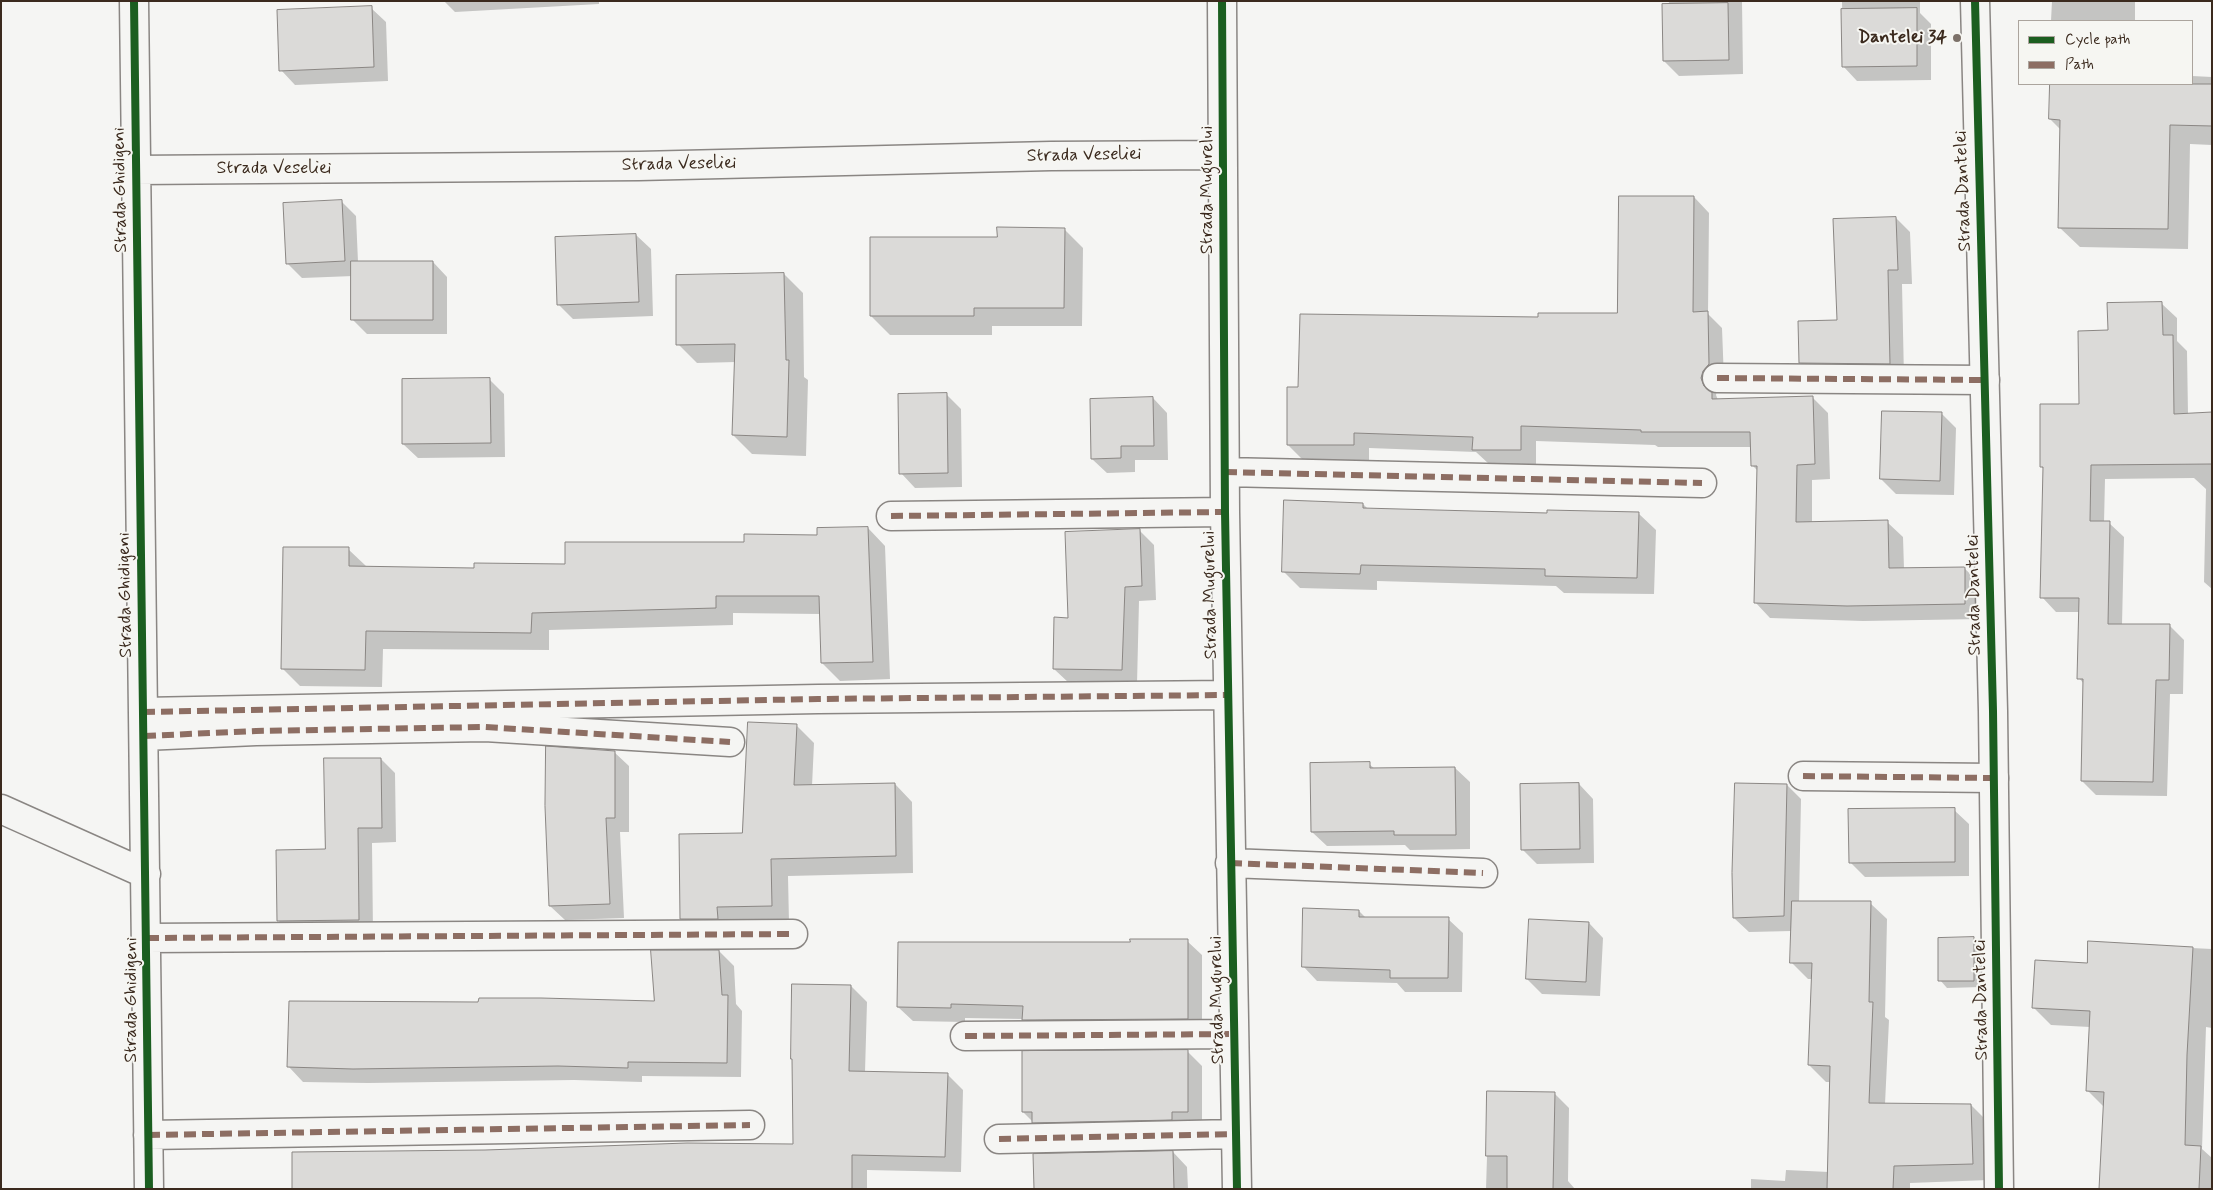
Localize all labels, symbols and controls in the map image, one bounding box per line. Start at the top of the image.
legend [2018,20,2193,85]
place label: Dantelei 34 [1858,27,1947,49]
text: Cycle path [2065,30,2130,50]
marker: Dantelei 34 [1951,32,1963,44]
text: Path [2065,55,2094,75]
street label: Strada Mugurelui [1197,126,1219,254]
street label: Strada Ghidigeni [109,127,133,253]
street label: Strada Dantelei [1951,130,1977,252]
street label: Strada Veseliei [1026,144,1142,168]
street label: Strada Veseliei [621,153,737,177]
street label: Strada Veseliei [217,158,331,180]
street label: Strada Mugurelui [1199,530,1223,660]
street label: Strada Ghidigeni [114,532,138,658]
street label: Strada Dantelei [1963,534,1987,656]
street label: Strada Mugurelui [1206,935,1230,1065]
street label: Strada Ghidigeni [121,937,143,1063]
street label: Strada Dantelei [1970,939,1994,1061]

